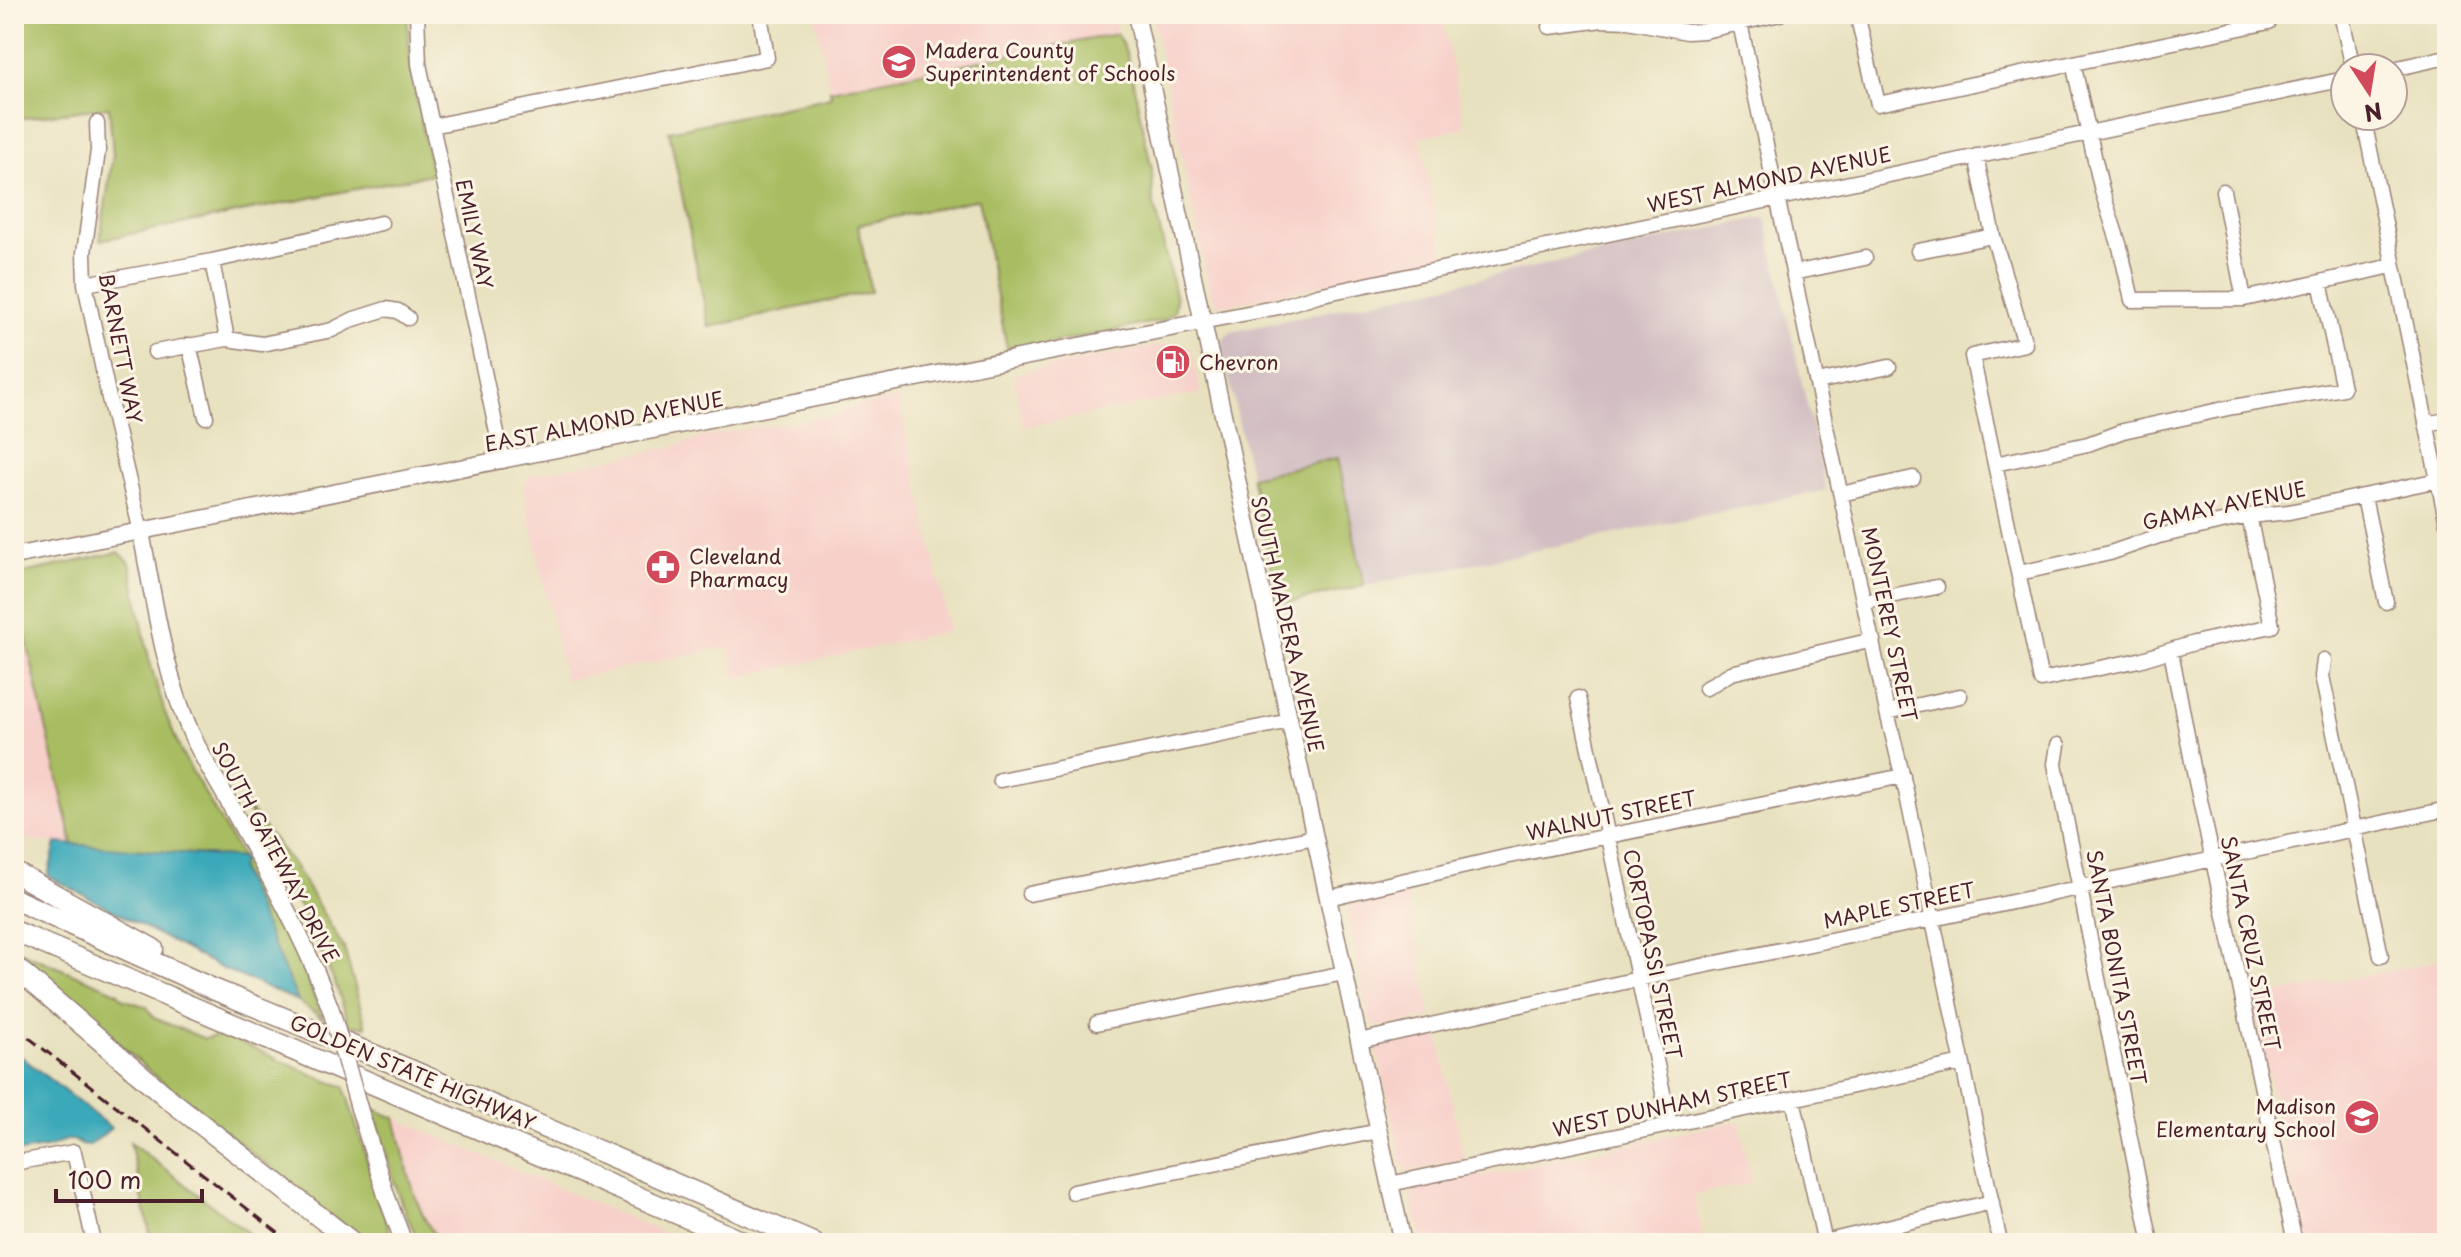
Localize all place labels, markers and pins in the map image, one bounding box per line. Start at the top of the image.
place label: Madera County Superintendent of Schools [925,35,1175,88]
school or university icon: Madera County Superintendent of Schools [880,43,918,81]
fuel station icon: Chevron [1154,343,1192,381]
place label: Chevron [1199,347,1279,377]
place label: Cleveland Pharmacy [689,541,789,594]
pharmacy icon: Cleveland Pharmacy [644,548,682,586]
place label: Madison Elementary School [2156,1091,2336,1144]
school or university icon: Madison Elementary School [2343,1098,2381,1136]

